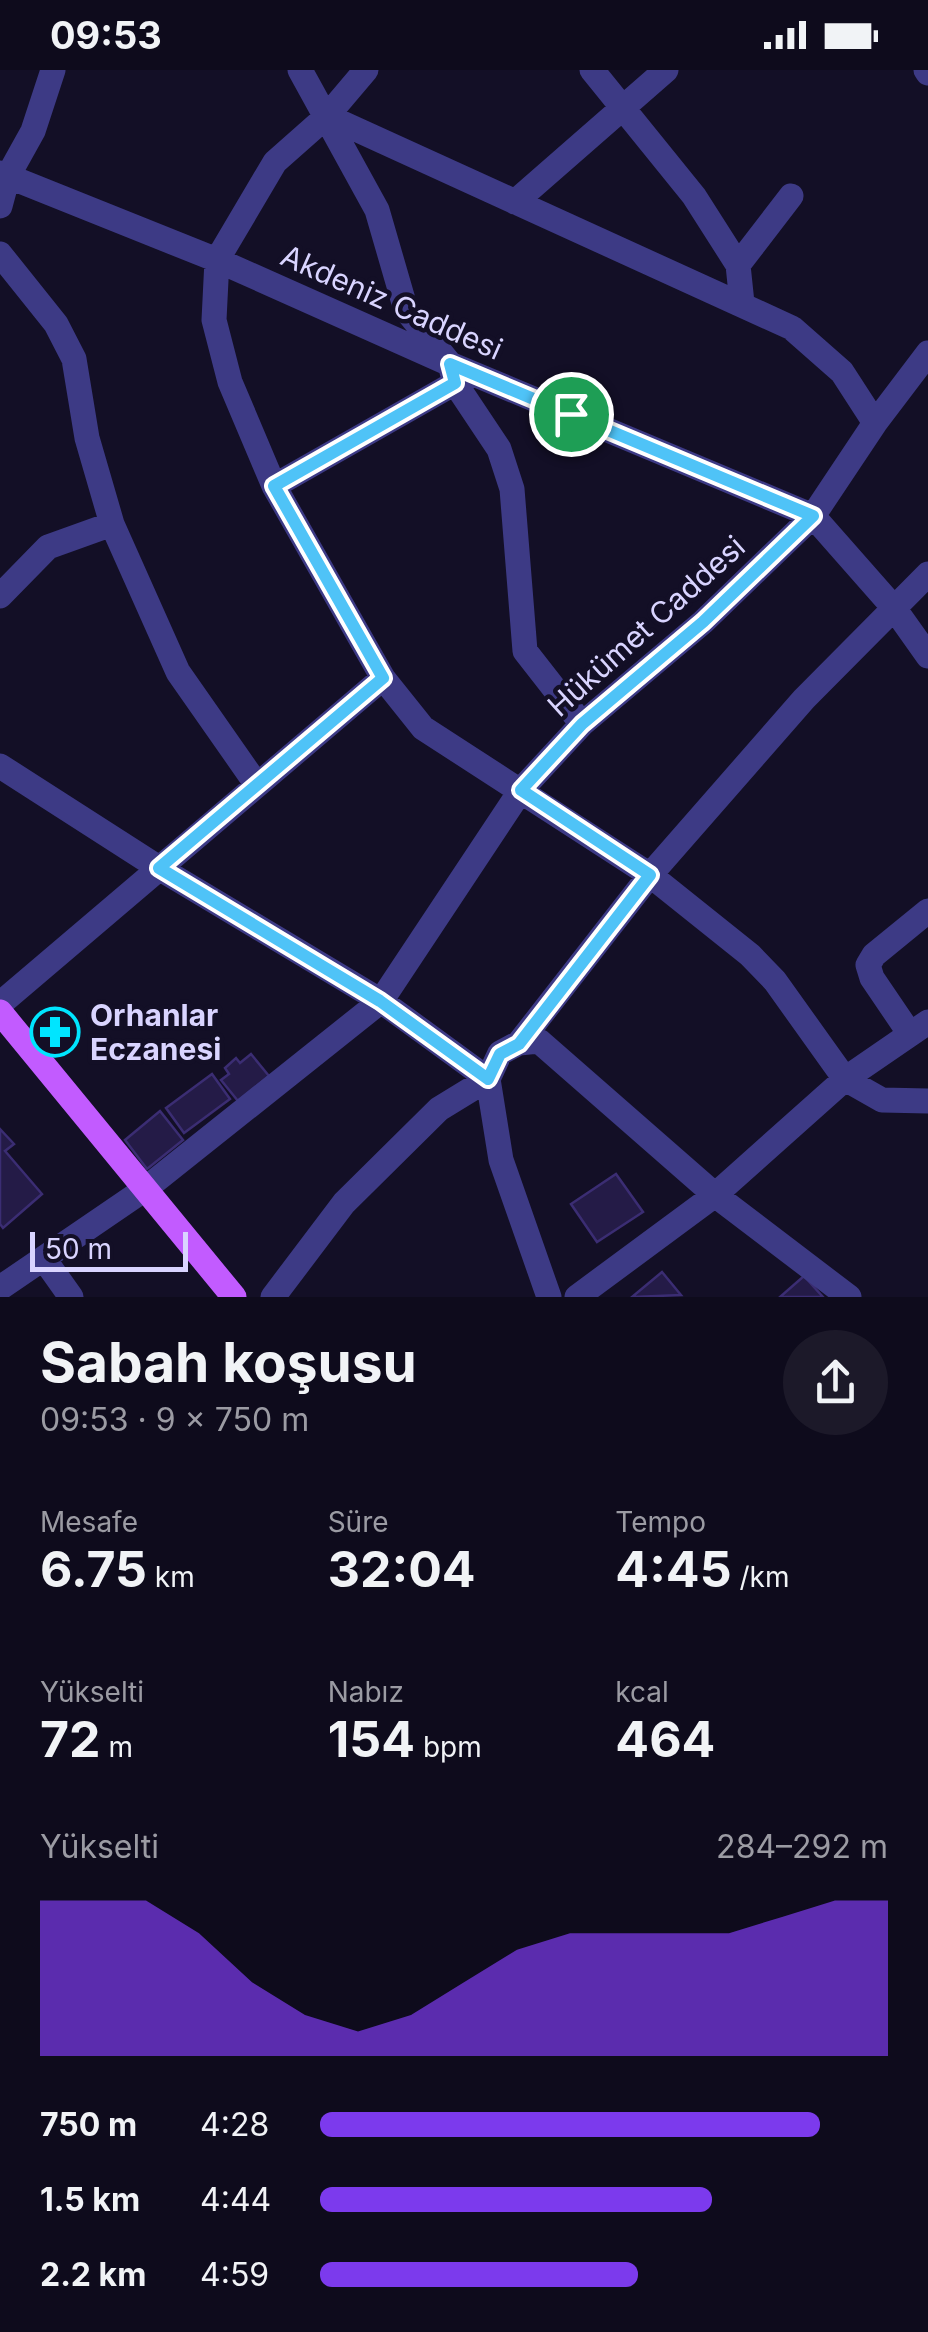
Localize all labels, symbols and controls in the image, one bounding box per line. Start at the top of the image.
text: 09:53 [50,12,162,58]
street label: Akdeniz Caddesi [276,237,508,367]
pin [529,372,614,457]
icon: arrive [544,387,599,442]
street label: Hükümet Caddesi [540,528,752,724]
place label: Orhanlar Eczanesi [90,997,221,1067]
pharmacy icon: Orhanlar Eczanesi [29,1006,81,1058]
scale bar [30,1227,188,1272]
text: 50 m [45,1232,112,1266]
text: Sabah koşusu [40,1329,417,1395]
button: share [783,1330,888,1435]
text: 09:53 · 9 × 750 m [40,1400,309,1439]
text: Mesafe [40,1505,138,1539]
text: Süre [328,1505,389,1539]
text: Tempo [615,1505,706,1539]
text: 6.75 [40,1539,147,1599]
text: 32:04 [328,1539,476,1599]
text: 4:45 [615,1539,732,1599]
text: km [147,1560,195,1594]
text: /km [732,1560,789,1594]
text: Yükselti [40,1675,144,1709]
text: Nabız [328,1675,404,1709]
text: kcal [615,1675,669,1709]
text: 72 [40,1709,101,1769]
text: 154 [328,1709,415,1769]
text: 464 [615,1709,715,1769]
text: m [101,1730,133,1764]
text: bpm [415,1730,482,1764]
text: Yükselti [40,1827,159,1866]
text: 284–292 m [716,1827,888,1866]
text: 750 m [40,2105,137,2144]
text: 4:28 [200,2105,269,2144]
text: 1.5 km [40,2180,140,2219]
text: 4:44 [200,2180,271,2219]
text: 2.2 km [40,2255,146,2294]
text: 4:59 [200,2255,269,2294]

